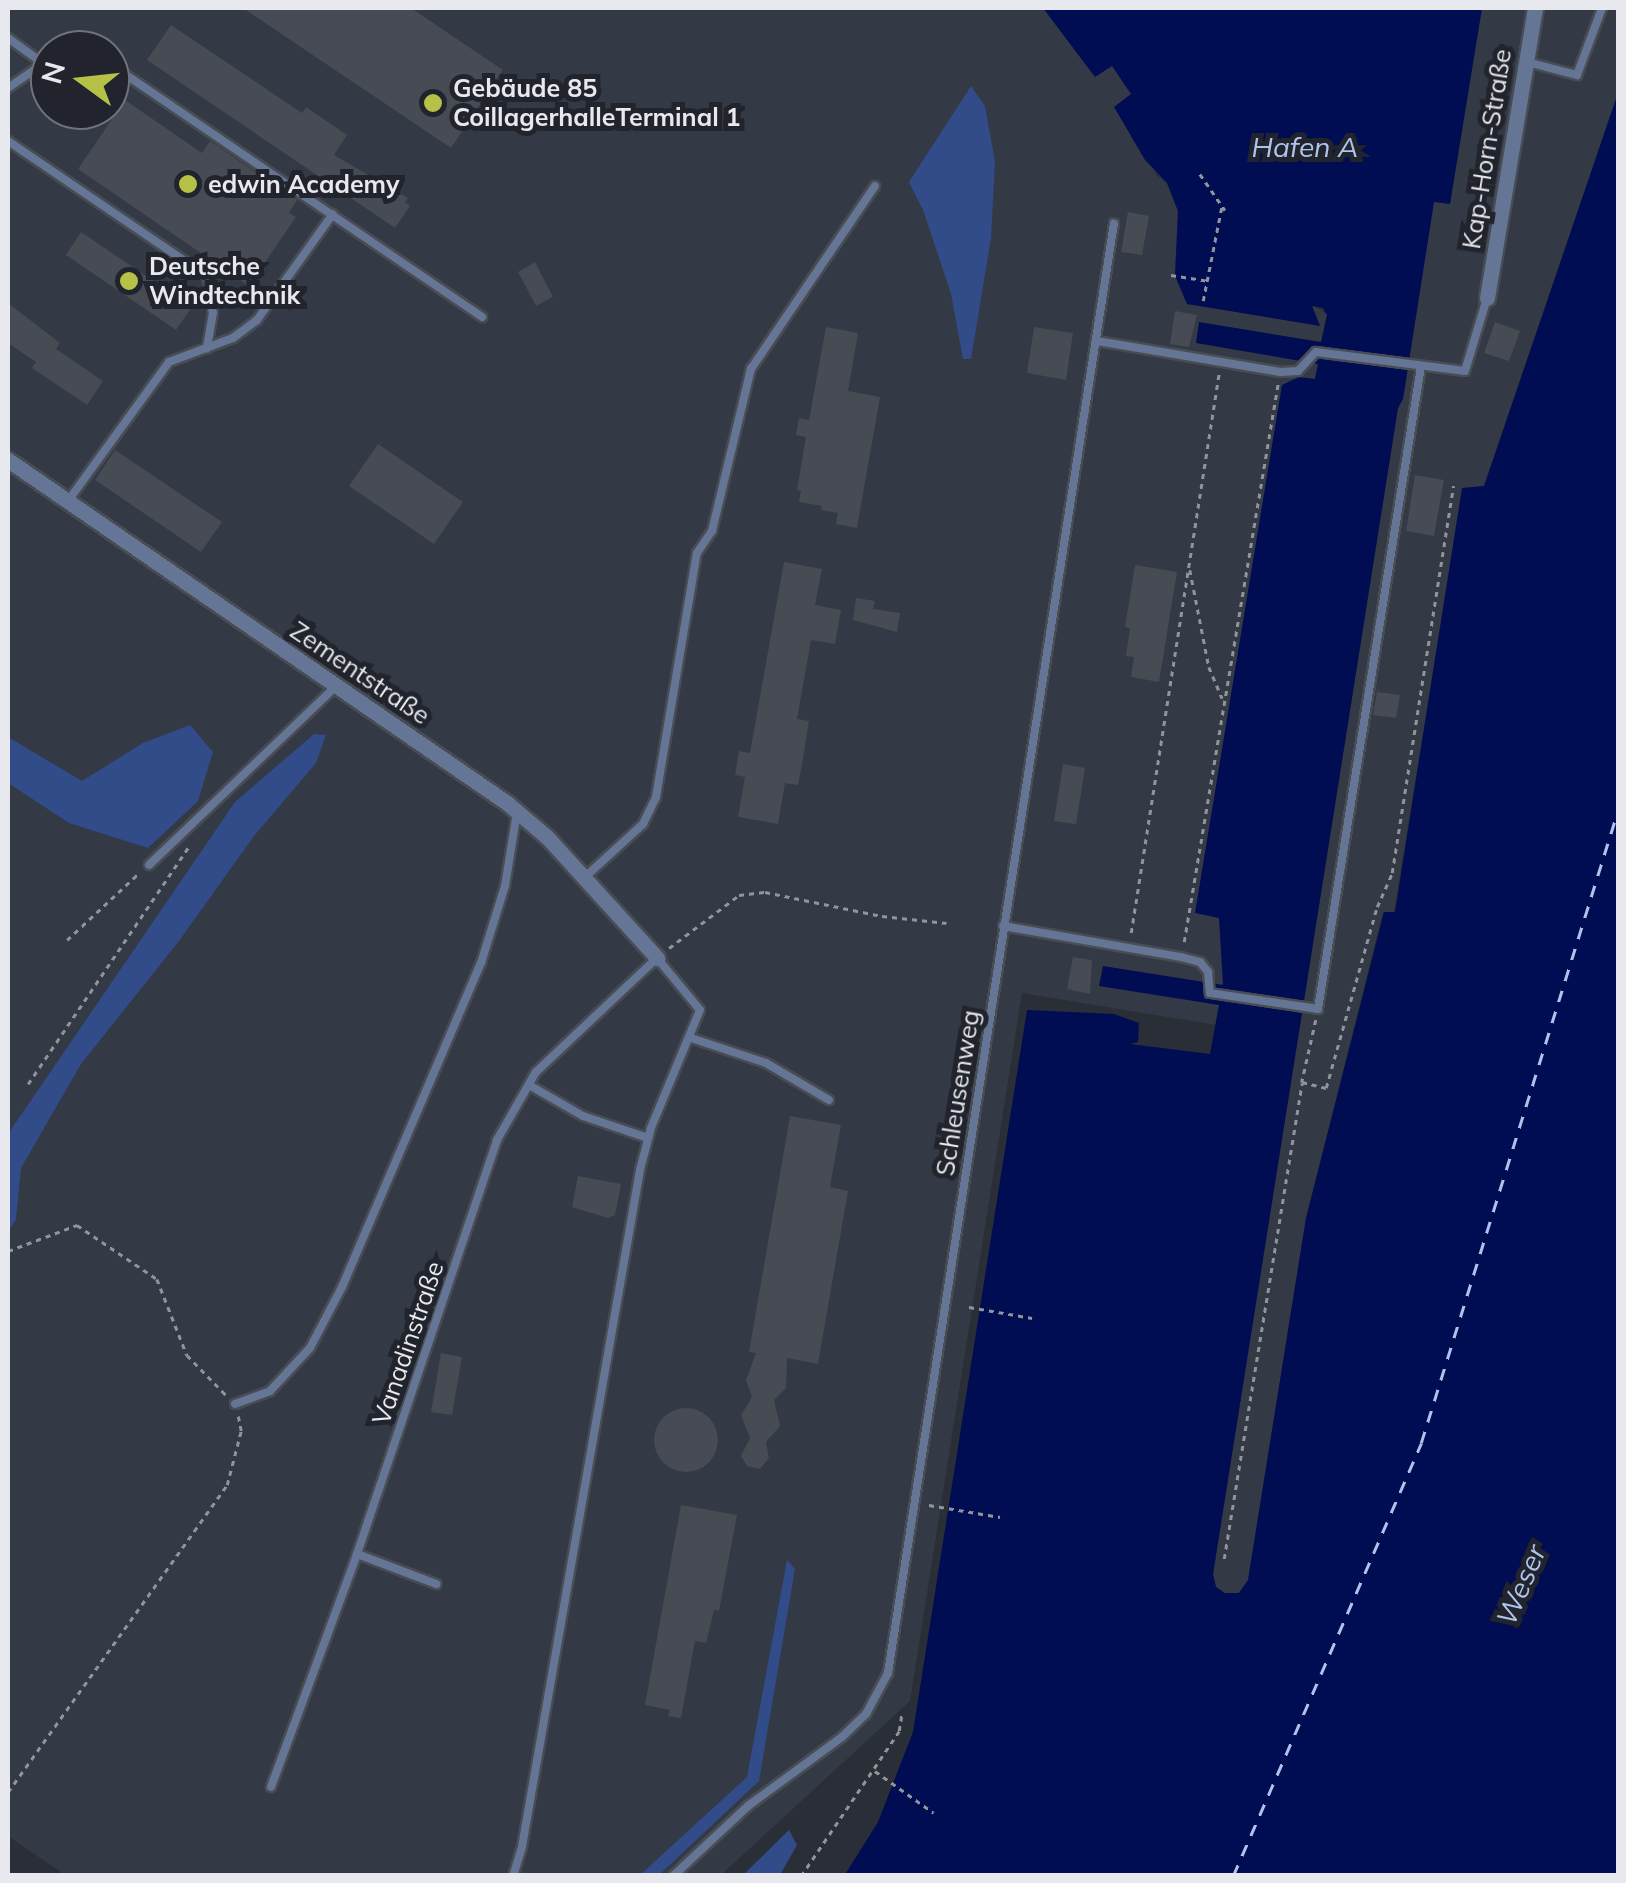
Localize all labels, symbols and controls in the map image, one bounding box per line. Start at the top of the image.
north arrow [30,30,130,130]
street label: Kap-Horn-Straße [1456,47,1518,251]
text: N [33,58,72,87]
place label: Gebäude 85 CoillagerhalleTerminal 1 [453,74,741,133]
marker: Gebäude 85 CoillagerhalleTerminal 1 [422,92,444,114]
water label: Hafen A [1252,130,1358,164]
place label: edwin Academy [208,169,399,199]
marker: edwin Academy [177,173,199,195]
place label: Deutsche Windtechnik [149,252,300,311]
marker: Deutsche Windtechnik [118,270,140,292]
street label: Zementstraße [285,615,435,731]
street label: Schleusenweg [930,1008,986,1178]
street label: Vanadinstraße [366,1257,450,1429]
water label: Weser [1489,1540,1553,1630]

